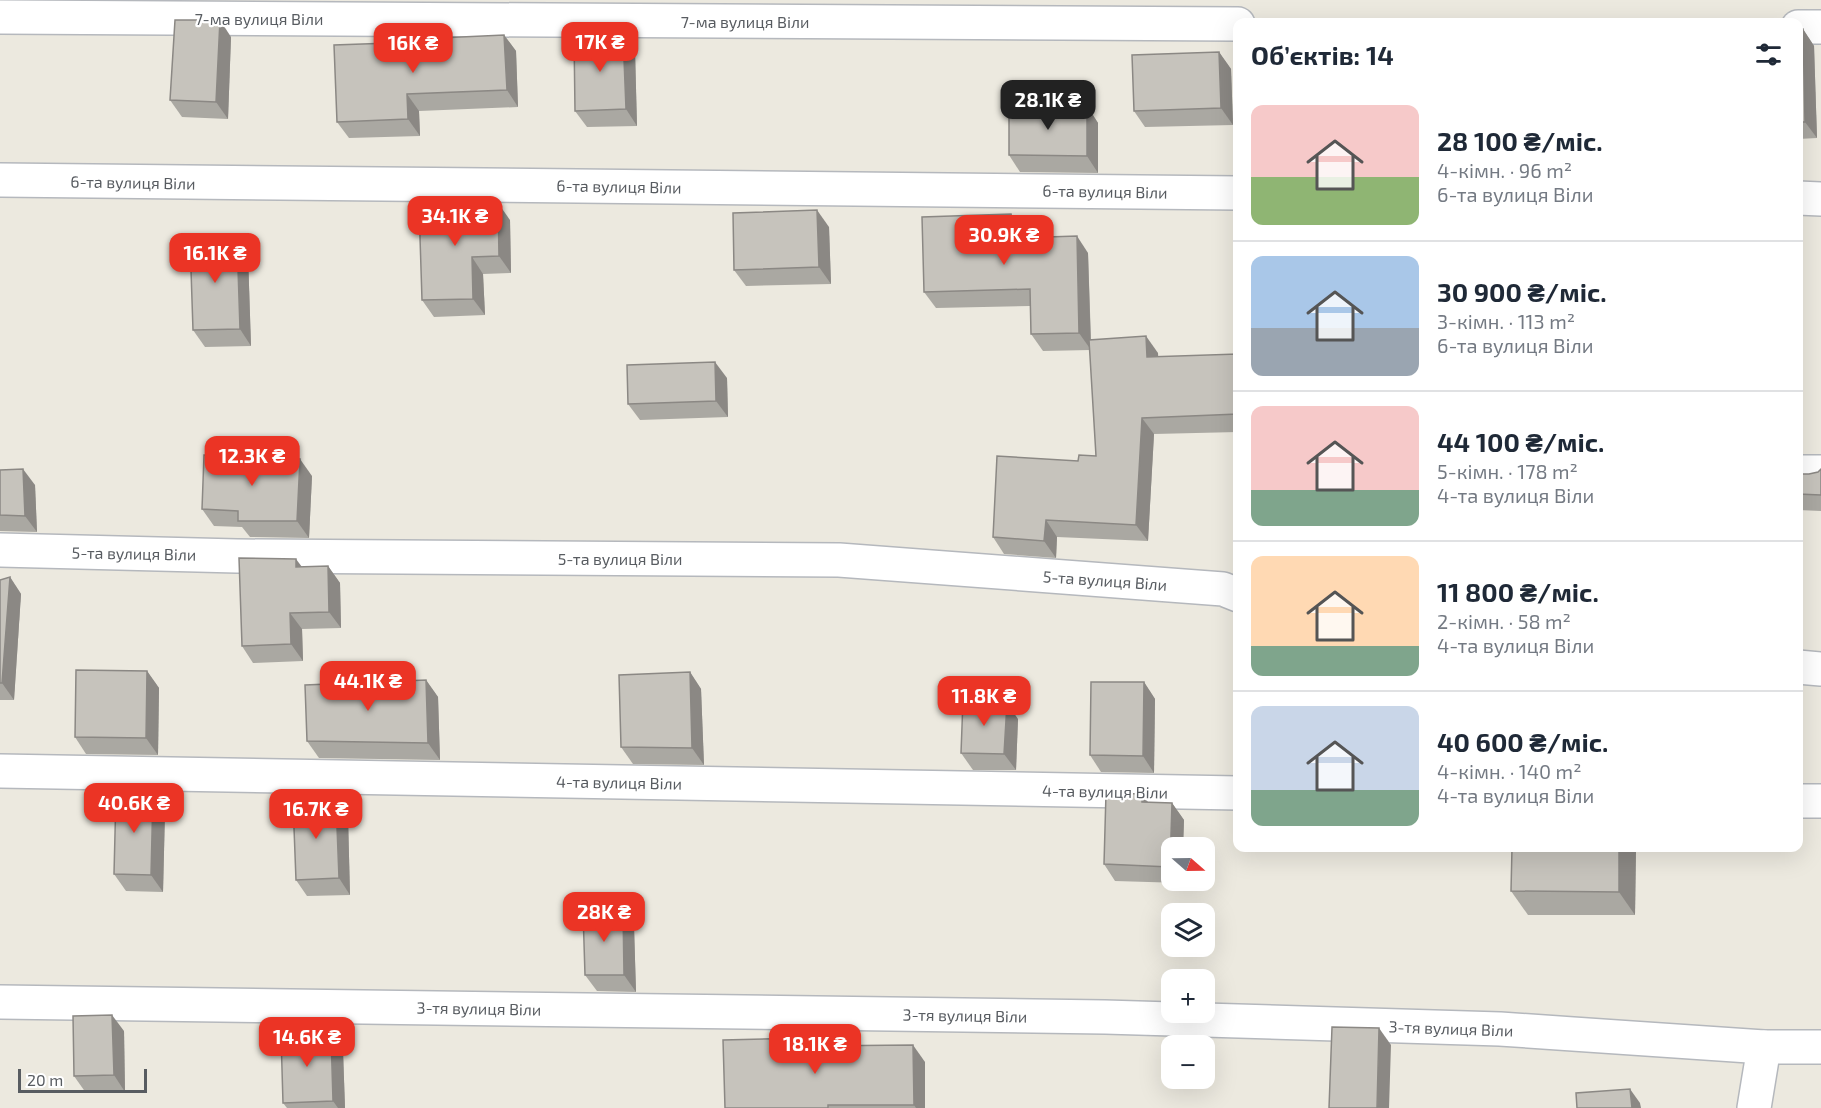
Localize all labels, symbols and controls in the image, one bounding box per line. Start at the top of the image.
street label: 7-ма вулиця Віли [195,9,323,29]
street label: 7-ма вулиця Віли [681,12,809,32]
pin: 17K ₴ [558,22,642,73]
pin: 16K ₴ [371,23,455,74]
text: 17K ₴ [575,29,625,53]
text: 16K ₴ [388,30,438,54]
icon: filters [1752,38,1785,71]
text: Об’єктів: 14 [1251,39,1394,70]
pin: 28.1K ₴ [993,80,1103,131]
text: 28.1K ₴ [1015,87,1081,111]
text: 28 100 ₴/міс. [1437,125,1603,156]
icon: home [1299,129,1371,201]
text: 4-кімн. · 96 m² [1437,158,1572,182]
street label: 6-та вулиця Віли [70,171,196,194]
street label: 6-та вулиця Віли [556,175,682,198]
street label: 6-та вулиця Віли [1042,180,1168,203]
text: 6-та вулиця Віли [1437,182,1593,206]
pin: 34.1K ₴ [400,196,510,247]
text: 34.1K ₴ [422,203,488,227]
pin: 30.9K ₴ [949,215,1059,266]
text: 30.9K ₴ [969,222,1039,246]
pin: 16.1K ₴ [160,233,270,284]
text: 16.1K ₴ [183,240,247,264]
text: 30 900 ₴/міс. [1437,276,1607,307]
icon: home [1299,280,1371,352]
text: 3-кімн. · 113 m² [1437,309,1575,333]
text: 6-та вулиця Віли [1437,333,1593,357]
text: 44 100 ₴/міс. [1437,426,1604,457]
icon: home [1299,430,1371,502]
pin: 12.3K ₴ [197,436,307,487]
text: 12.3K ₴ [219,443,285,467]
text: 5-кімн. · 178 m² [1437,459,1578,483]
text: 4-та вулиця Віли [1437,483,1594,507]
street label: 5-та вулиця Віли [72,542,196,565]
street label: 5-та вулиця Віли [558,549,682,569]
street label: 5-та вулиця Віли [1042,566,1168,595]
text: 11 800 ₴/міс. [1437,576,1599,607]
icon: home [1299,580,1371,652]
text: 2-кімн. · 58 m² [1437,609,1571,633]
text: 4-та вулиця Віли [1437,633,1594,657]
pin: 44.1K ₴ [313,661,423,712]
text: 44.1K ₴ [334,668,402,692]
pin: 11.8K ₴ [929,676,1039,727]
text: 11.8K ₴ [952,683,1016,707]
text: 40 600 ₴/міс. [1437,726,1608,757]
icon: home [1299,730,1371,802]
text: 4-кімн. · 140 m² [1437,759,1581,783]
street label: 4-та вулиця Віли [556,771,682,794]
street label: 4-та вулиця Віли [1042,780,1168,803]
pin: 40.6K ₴ [79,783,189,834]
text: 4-та вулиця Віли [1437,783,1594,807]
pin: 16.7K ₴ [261,789,371,840]
text: 40.6K ₴ [98,790,170,814]
text: 16.7K ₴ [283,796,349,820]
north arrow [1161,837,1215,891]
map controls [1161,837,1215,1089]
pin: 28K ₴ [562,892,646,943]
text: 28K ₴ [577,899,631,923]
button: layers [1161,903,1215,957]
button: + [1161,969,1215,1023]
street label: 3-тя вулиця Віли [416,997,542,1020]
street label: 3-тя вулиця Віли [902,1004,1028,1027]
street label: 3-тя вулиця Віли [1388,1016,1514,1041]
pin: 14.6K ₴ [252,1017,362,1068]
text: 14.6K ₴ [273,1024,341,1048]
pin: 18.1K ₴ [760,1024,870,1075]
text: 18.1K ₴ [783,1031,847,1055]
button: − [1161,1035,1215,1089]
scale bar [18,1066,147,1094]
text: 20 m [27,1070,63,1089]

